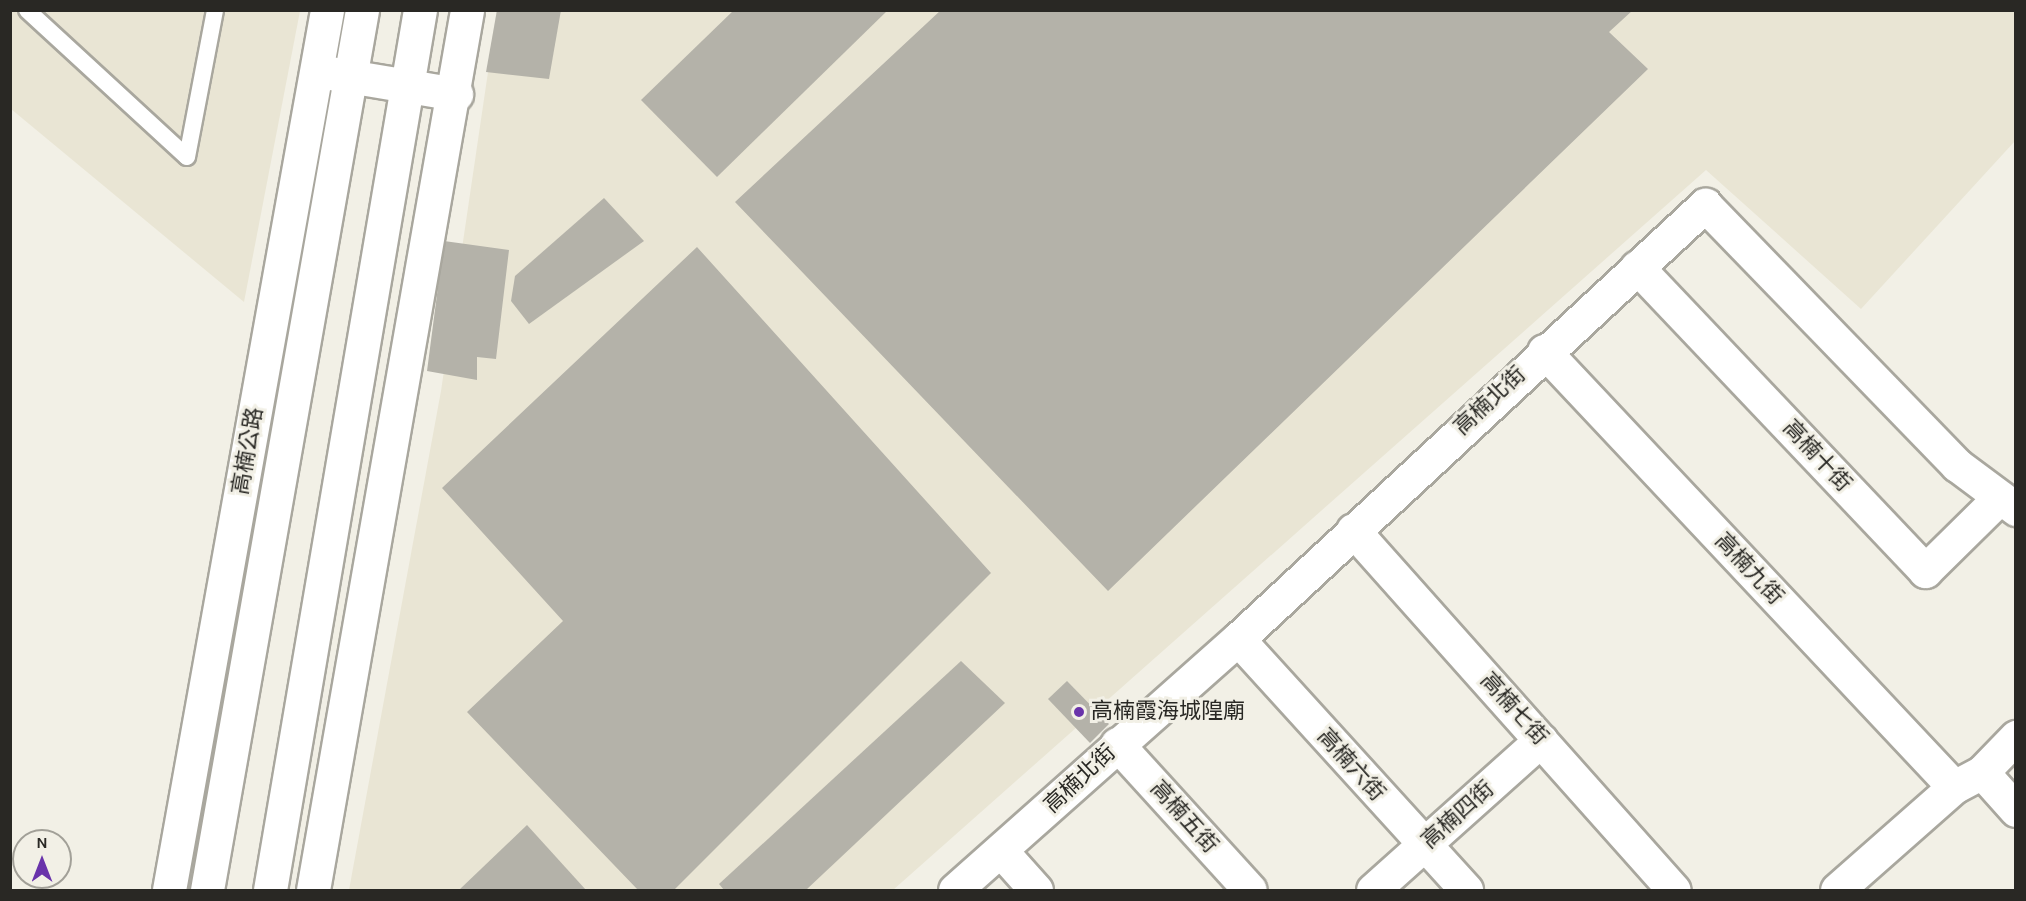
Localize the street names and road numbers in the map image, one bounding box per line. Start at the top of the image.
street label: 高楠北街 [1449,361,1531,441]
street label: 高楠公路 [227,405,269,497]
street label: 高楠十街 [1777,415,1857,497]
street label: 高楠九街 [1709,528,1789,610]
street label: 高楠七街 [1475,667,1553,751]
street label: 高楠六街 [1312,723,1390,807]
street label: 高楠北街 [1039,739,1121,819]
street label: 高楠五街 [1145,775,1223,859]
street label: 高楠四街 [1416,776,1500,854]

